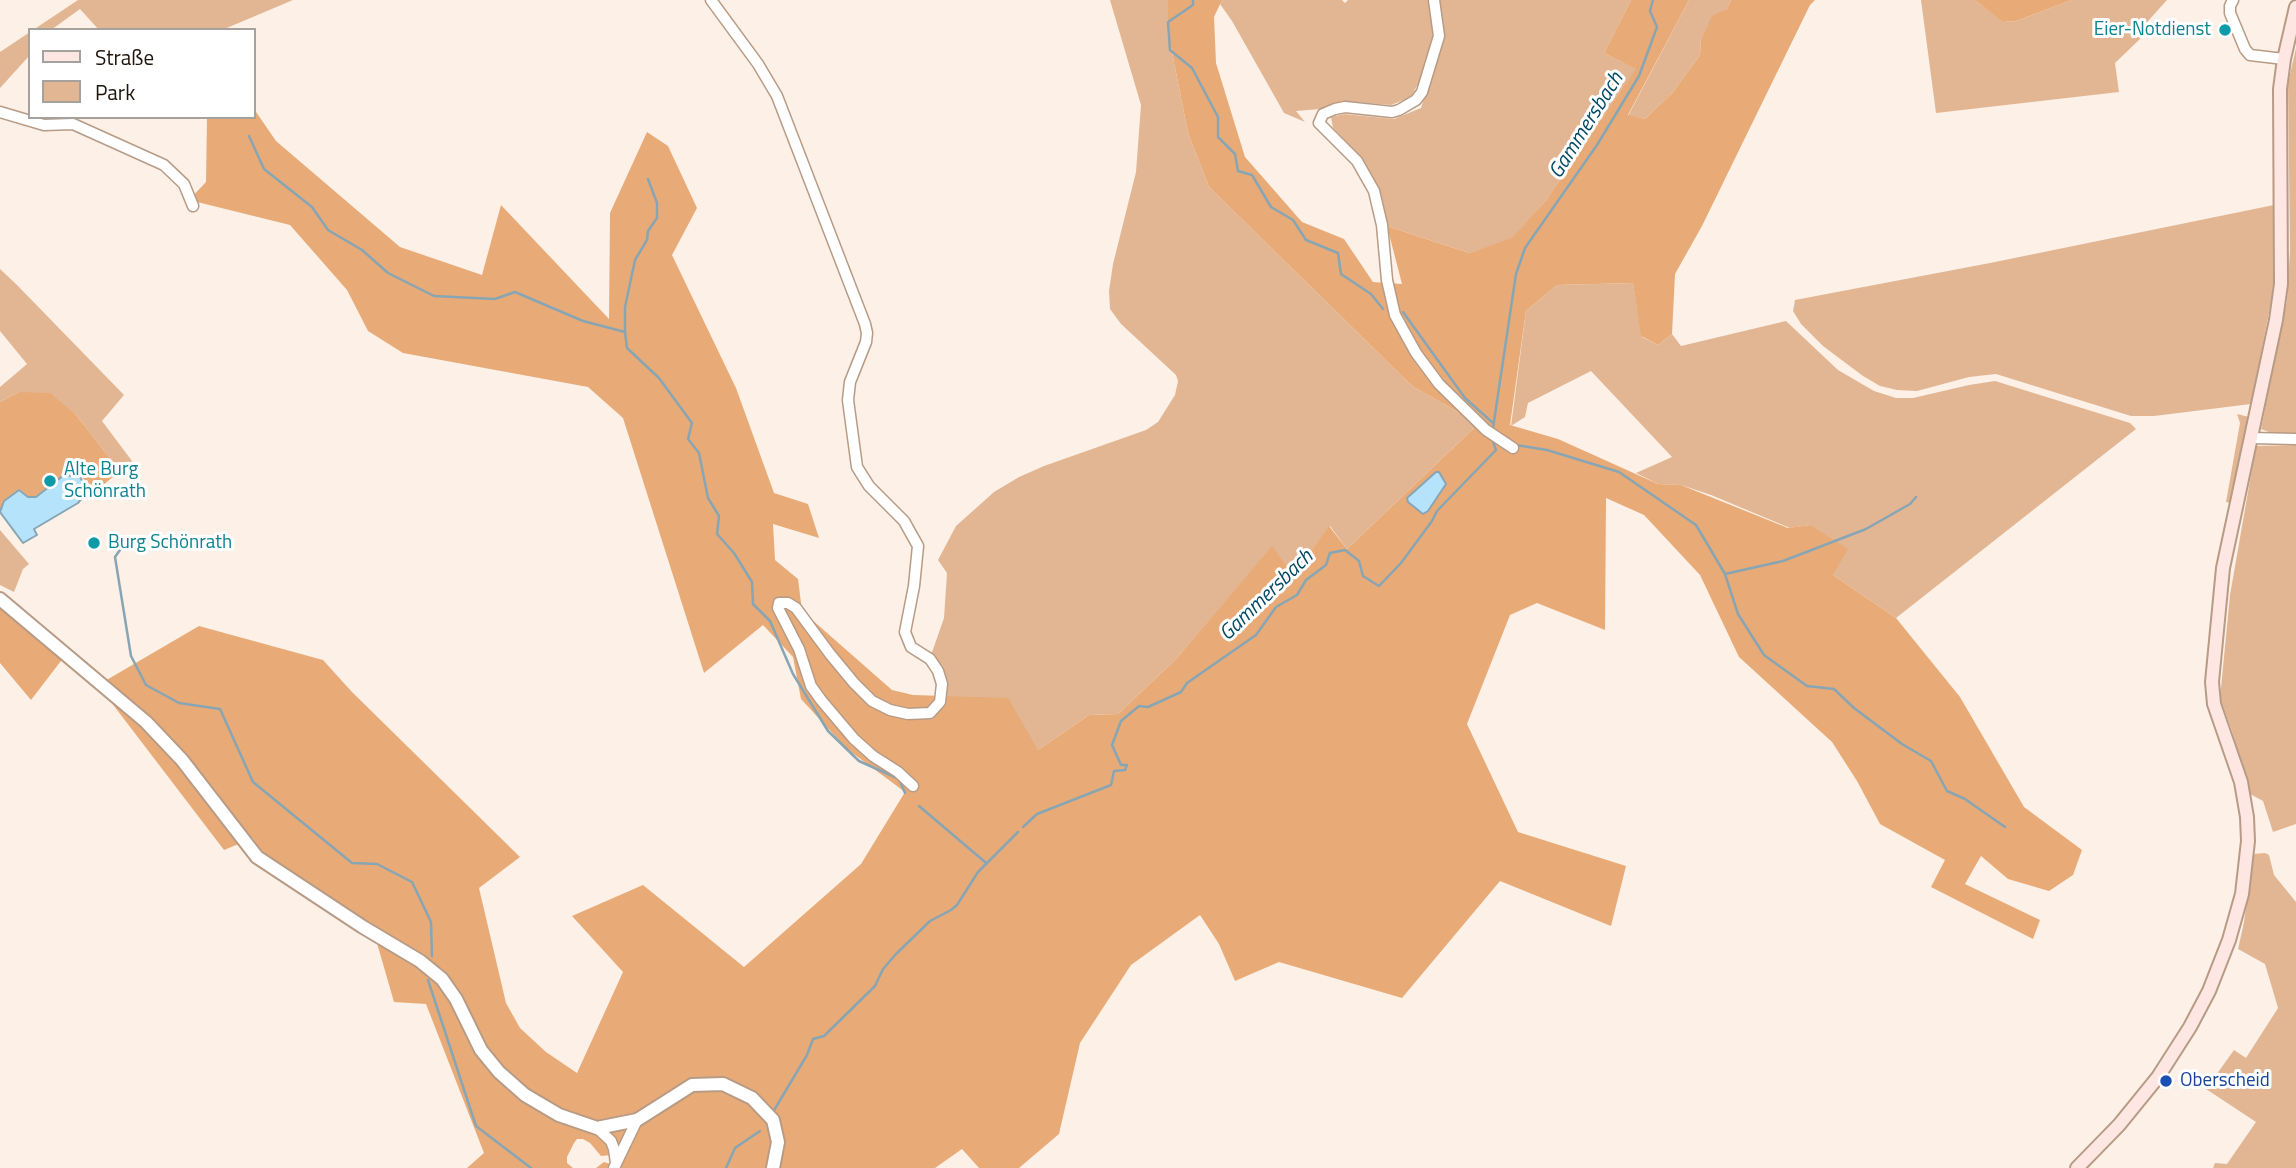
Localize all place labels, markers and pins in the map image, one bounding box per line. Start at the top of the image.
place label: Eier-Notdienst [2094,19,2211,41]
marker: Eier-Notdienst [2217,22,2233,38]
place label: Alte Burg Schönrath [64,459,146,503]
marker: Alte Burg Schönrath [42,473,58,489]
place label: Burg Schönrath [108,532,232,554]
marker: Burg Schönrath [86,535,102,551]
place label: Oberscheid [2180,1070,2270,1092]
marker: Oberscheid [2158,1073,2174,1089]

